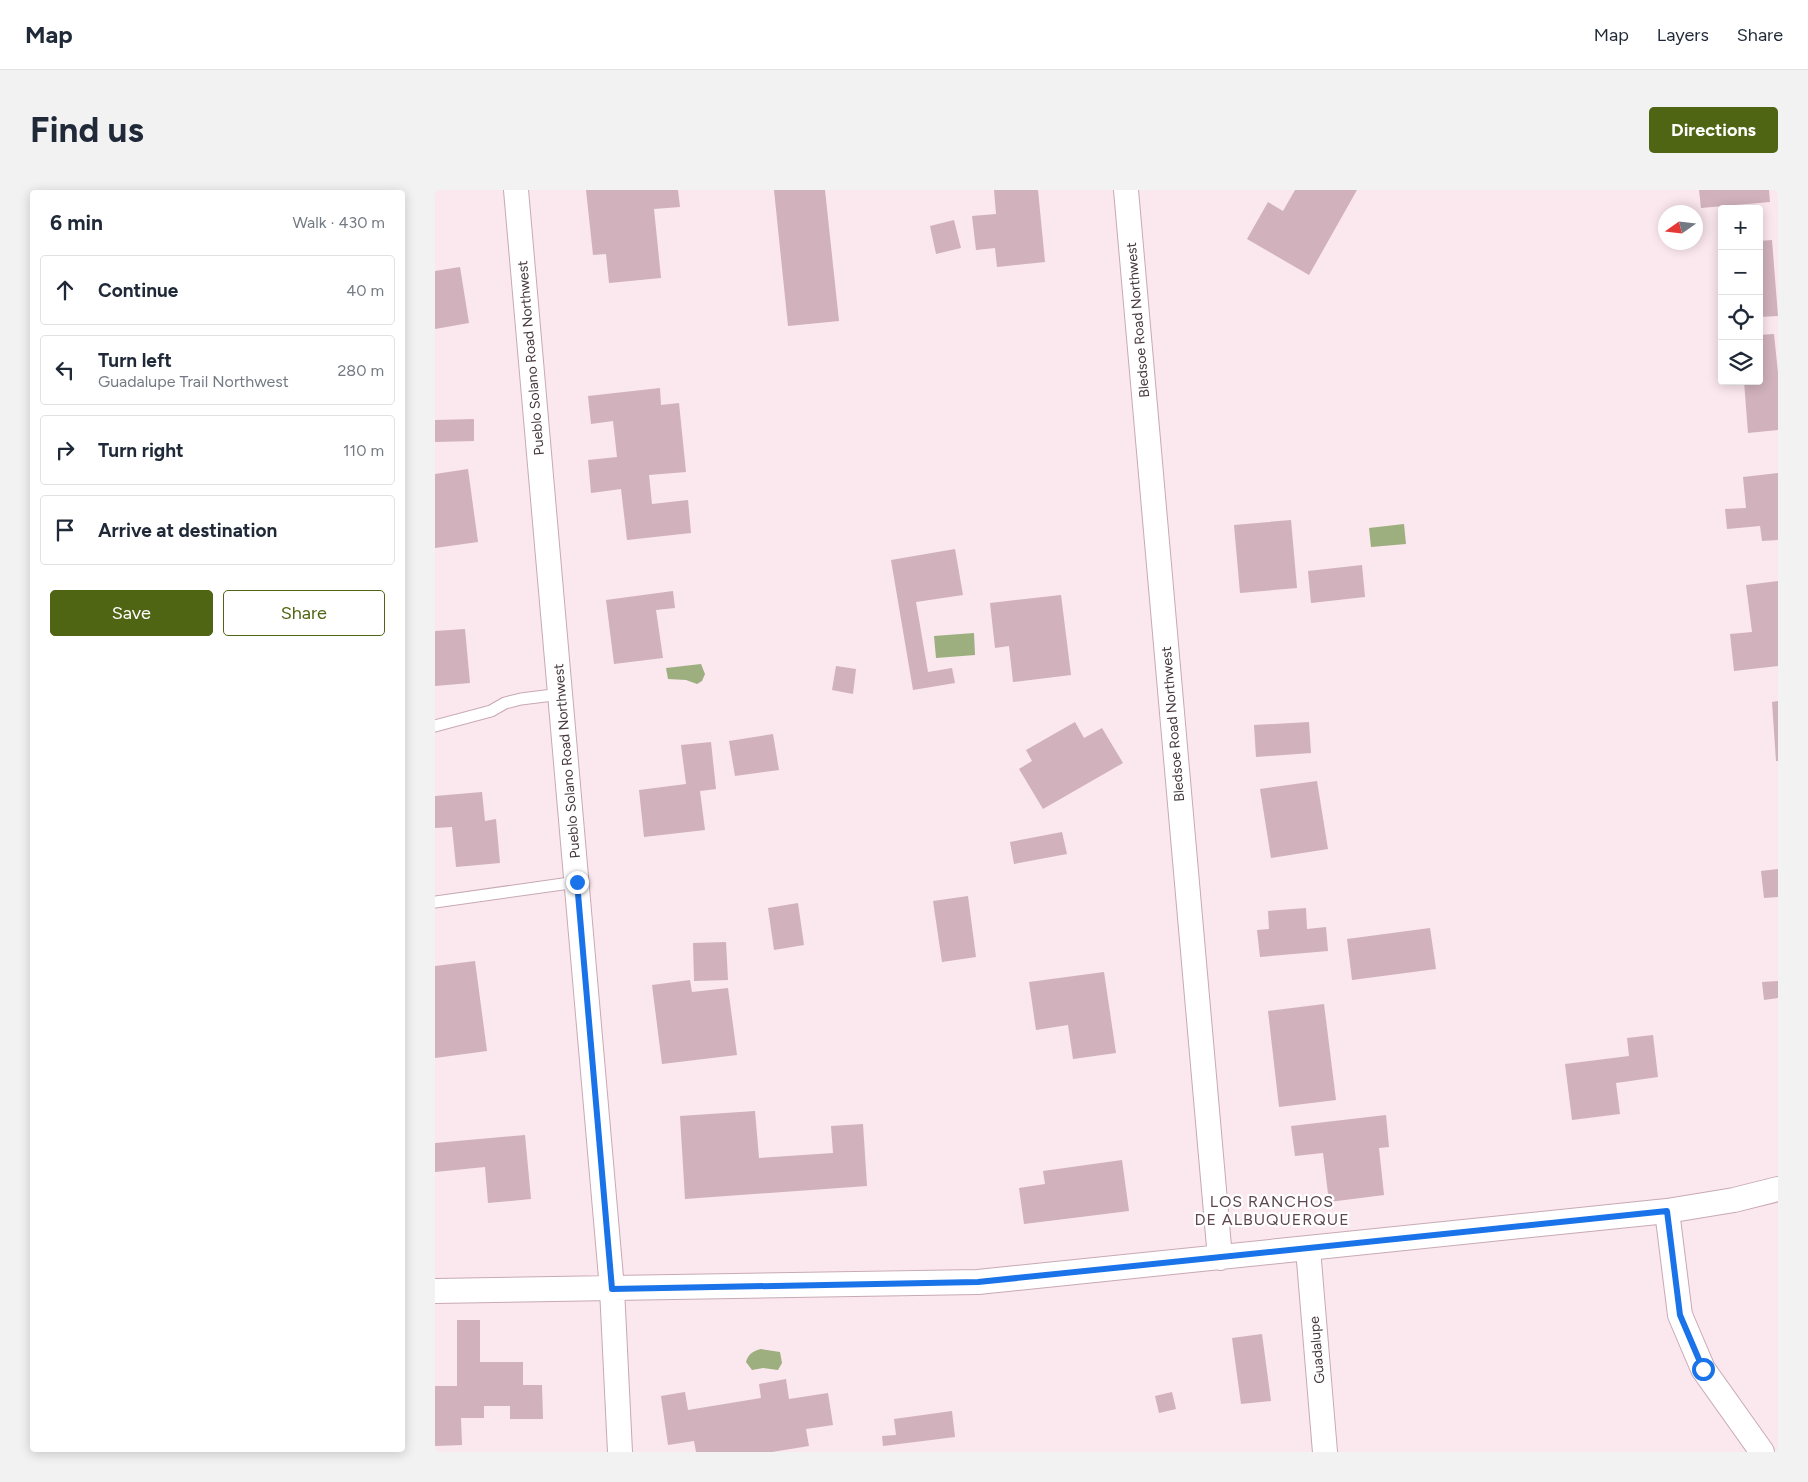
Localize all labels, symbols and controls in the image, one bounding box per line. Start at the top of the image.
text: Map [25,20,73,49]
text: Map [1594,24,1629,46]
text: Layers [1657,24,1709,46]
text: Share [1737,24,1783,46]
button: Directions [1649,107,1778,153]
text: Find us [30,109,144,151]
north arrow [1658,205,1703,250]
map controls [1718,205,1763,385]
button: + [1718,205,1763,250]
text: 6 min [50,210,103,235]
text: Walk · 430 m [292,213,385,232]
street label: Bledsoe Road Northwest [1123,242,1153,398]
button: − [1718,250,1763,295]
street label: Pueblo Solano Road Northwest [514,260,548,456]
icon: ahead [51,276,79,304]
text: Continue [98,279,178,302]
text: 40 m [346,281,384,300]
button: locate [1718,295,1763,340]
button: layers [1718,340,1763,385]
text: Turn left [98,349,172,372]
icon: left [51,356,79,384]
text: 280 m [337,361,384,380]
text: Guadalupe Trail Northwest [98,372,289,391]
icon: right [51,436,79,464]
text: Turn right [98,439,184,462]
text: 110 m [343,441,384,460]
icon: arrive [51,516,79,544]
text: Arrive at destination [98,519,277,542]
button: Save [50,590,213,636]
button: Share [223,590,385,636]
street label: Bledsoe Road Northwest [1158,646,1188,802]
street label: Pueblo Solano Road Northwest [550,663,584,859]
route end [566,871,589,894]
district label: LOS RANCHOS DE ALBUQUERQUE [1194,1192,1350,1229]
street label: Guadalupe [1306,1315,1328,1384]
route start [1692,1358,1715,1381]

